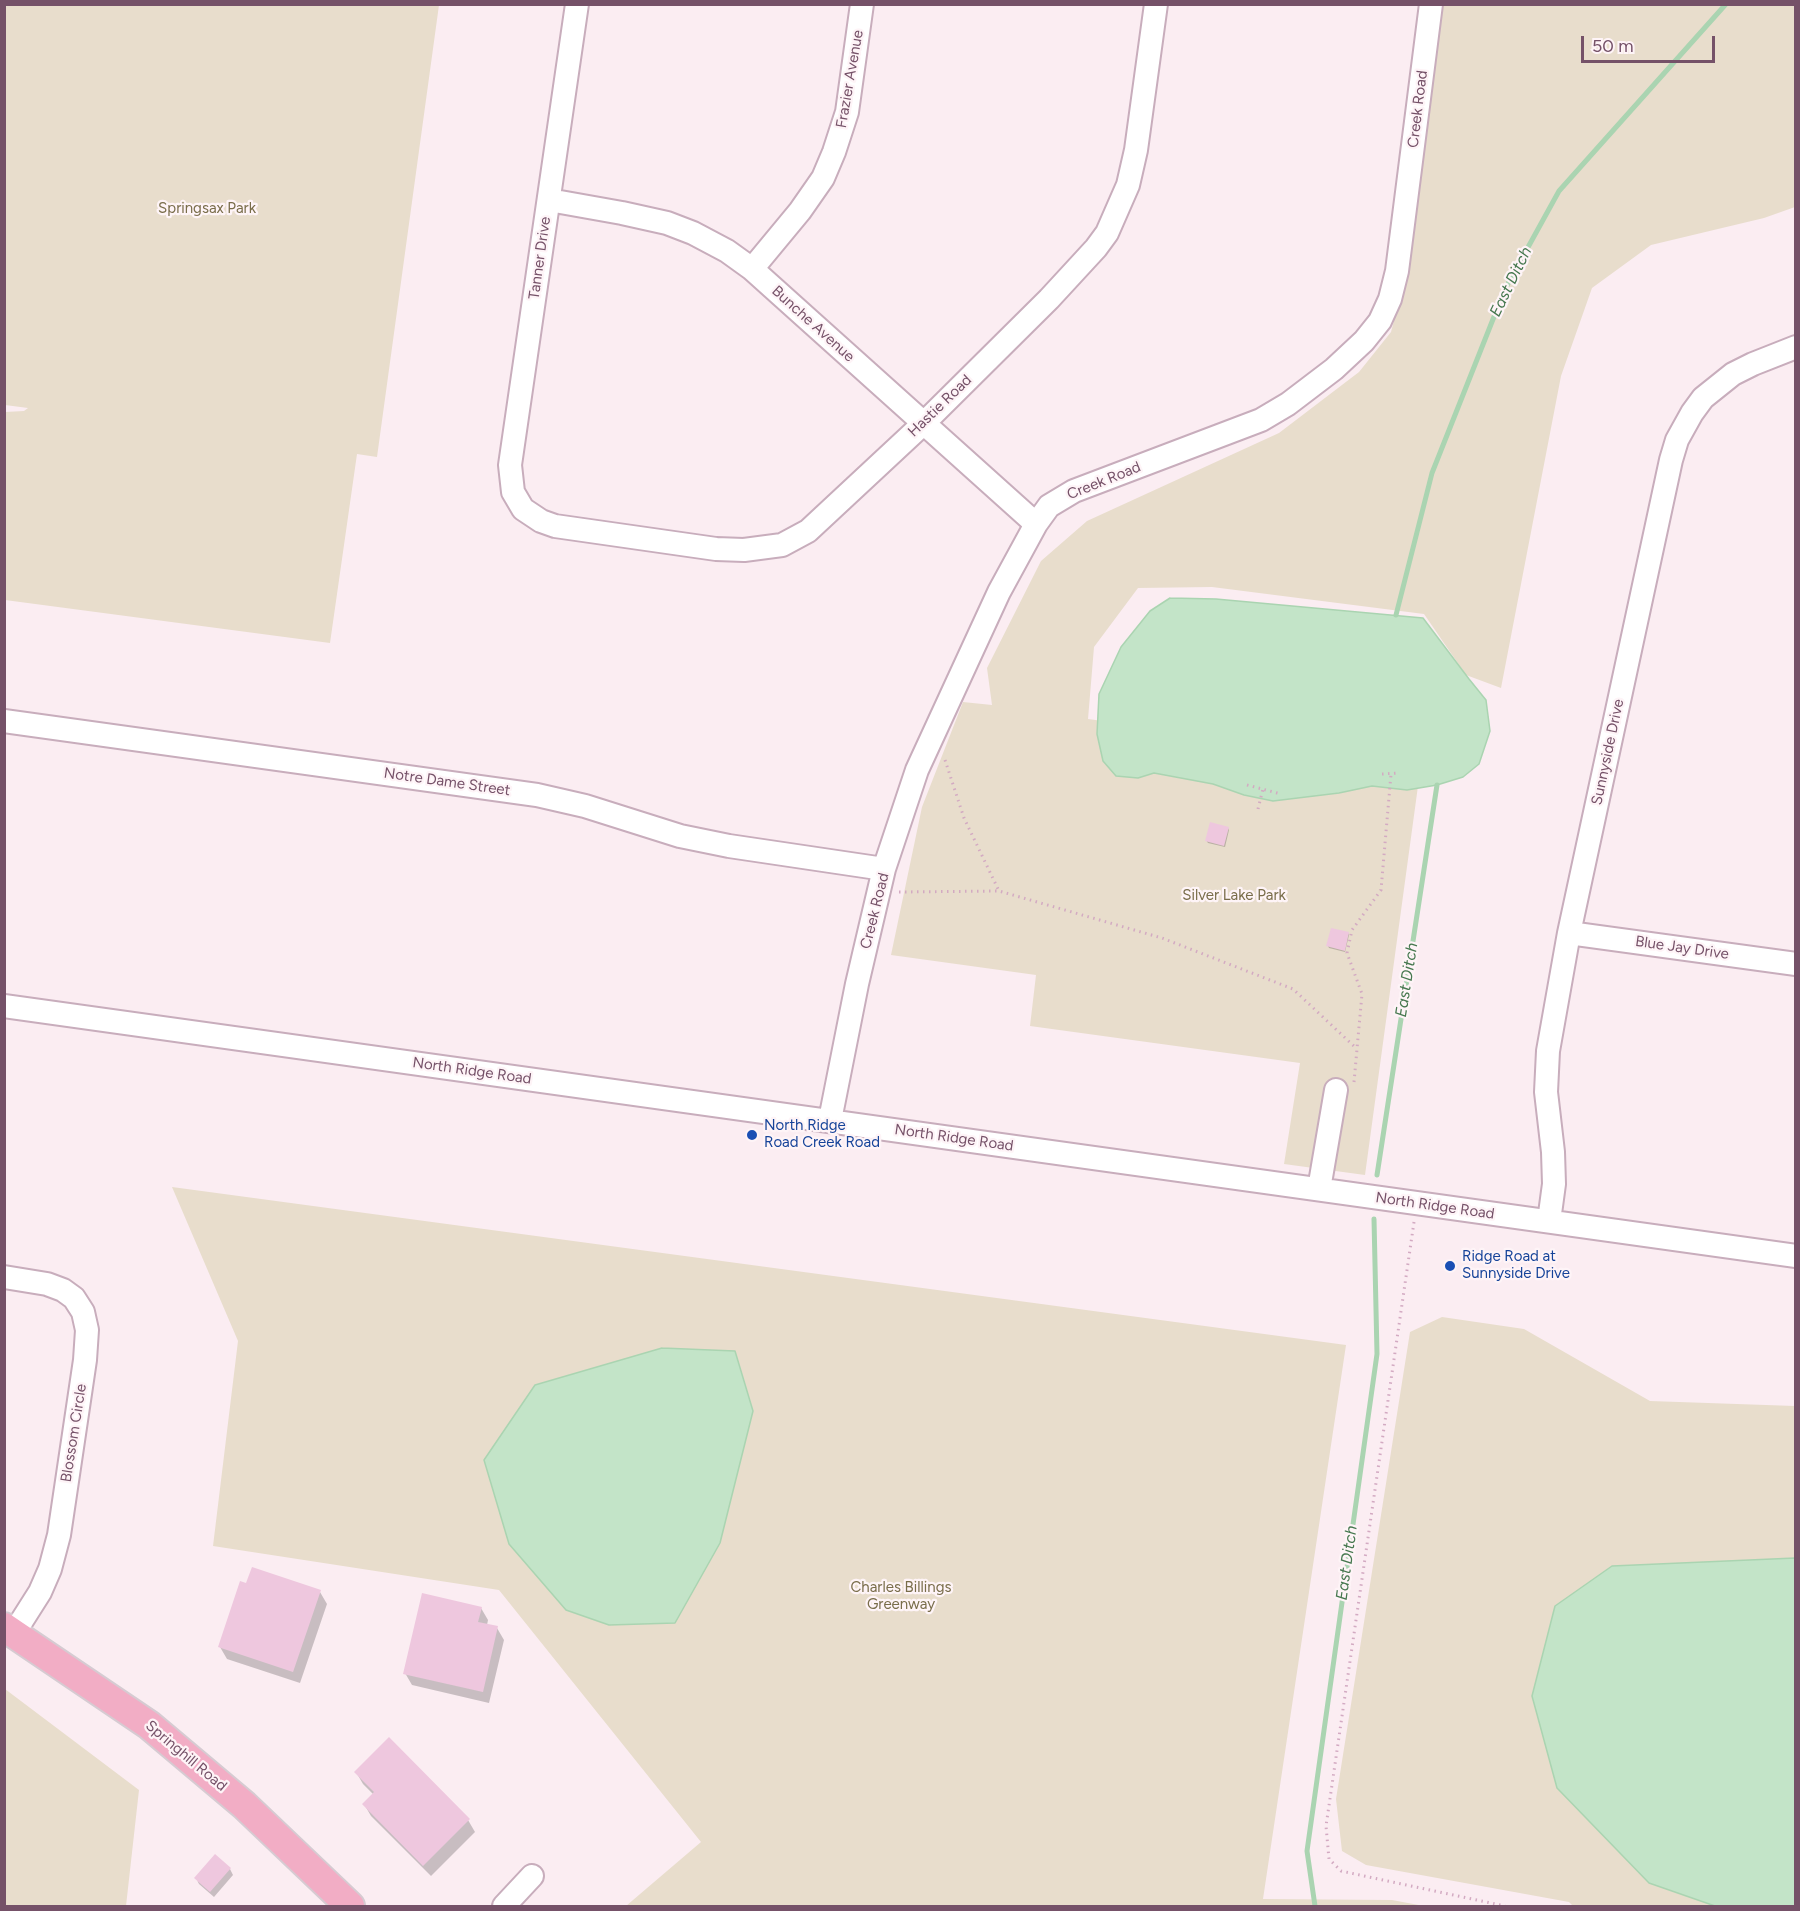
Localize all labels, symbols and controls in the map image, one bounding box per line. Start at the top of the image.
scale bar [1584,24,1718,62]
street label: Frazier Avenue [833,29,867,129]
text: 50 m [1592,35,1634,57]
street label: Creek Road [1404,69,1432,149]
park label: Springsax Park [158,200,256,218]
street label: Tanner Drive [525,215,555,301]
water label: East Ditch [1486,244,1536,320]
street label: Bunche Avenue [768,282,858,366]
street label: Hastie Road [904,371,976,441]
street label: Creek Road [1065,458,1143,504]
street label: Sunnyside Drive [1588,697,1628,807]
street label: Notre Dame Street [383,764,511,800]
street label: Creek Road [857,871,893,951]
park label: Silver Lake Park [1182,887,1286,905]
street label: Blue Jay Drive [1634,933,1730,963]
water label: East Ditch [1392,941,1422,1019]
street label: North Ridge Road [411,1054,533,1088]
place label: North Ridge Road Creek Road [764,1117,880,1152]
street label: North Ridge Road [893,1121,1015,1155]
marker: North Ridge Road Creek Road [745,1128,759,1142]
street label: North Ridge Road [1374,1189,1496,1223]
place label: Ridge Road at Sunnyside Drive [1462,1248,1570,1283]
marker: Ridge Road at Sunnyside Drive [1443,1259,1457,1273]
street label: Blossom Circle [57,1383,91,1483]
water label: East Ditch [1332,1525,1362,1601]
park label: Charles Billings Greenway [851,1579,951,1614]
street label: Springhill Road [142,1717,230,1795]

